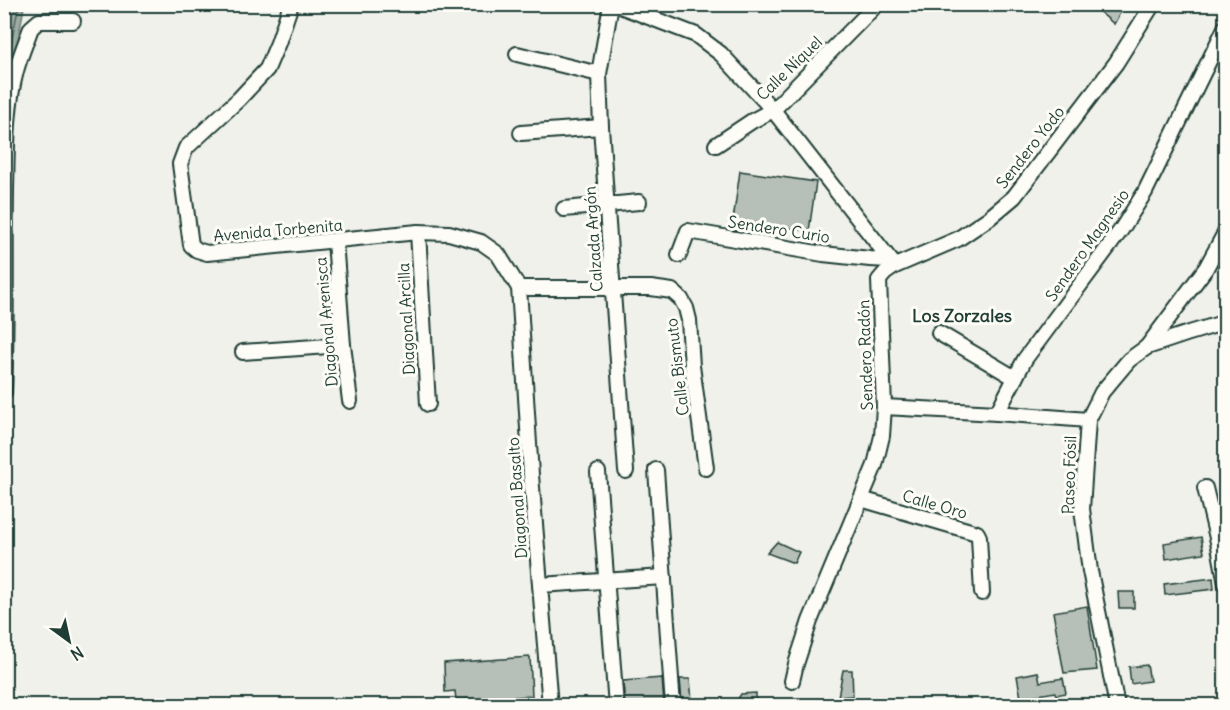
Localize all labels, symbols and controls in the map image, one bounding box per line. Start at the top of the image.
street label: Calle Níquel [752,32,826,104]
street label: Sendero Yodo [992,102,1068,192]
street label: Calzada Argón [579,185,607,293]
street label: Sendero Magnesio [1041,185,1133,305]
street label: Sendero Curio [727,211,831,247]
street label: Avenida Torbenita [213,214,343,246]
street label: Diagonal Arenisca [310,256,342,388]
street label: Diagonal Arcilla [393,262,419,376]
street label: Sendero Radón [853,299,877,411]
district label: Los Zorzales [912,304,1012,327]
street label: Calle Bismuto [661,317,693,417]
street label: Paseo Fósil [1058,435,1080,515]
street label: Diagonal Basalto [503,437,531,559]
street label: Calle Oro [900,485,970,523]
north arrow [39,611,99,671]
text: N [67,642,87,665]

